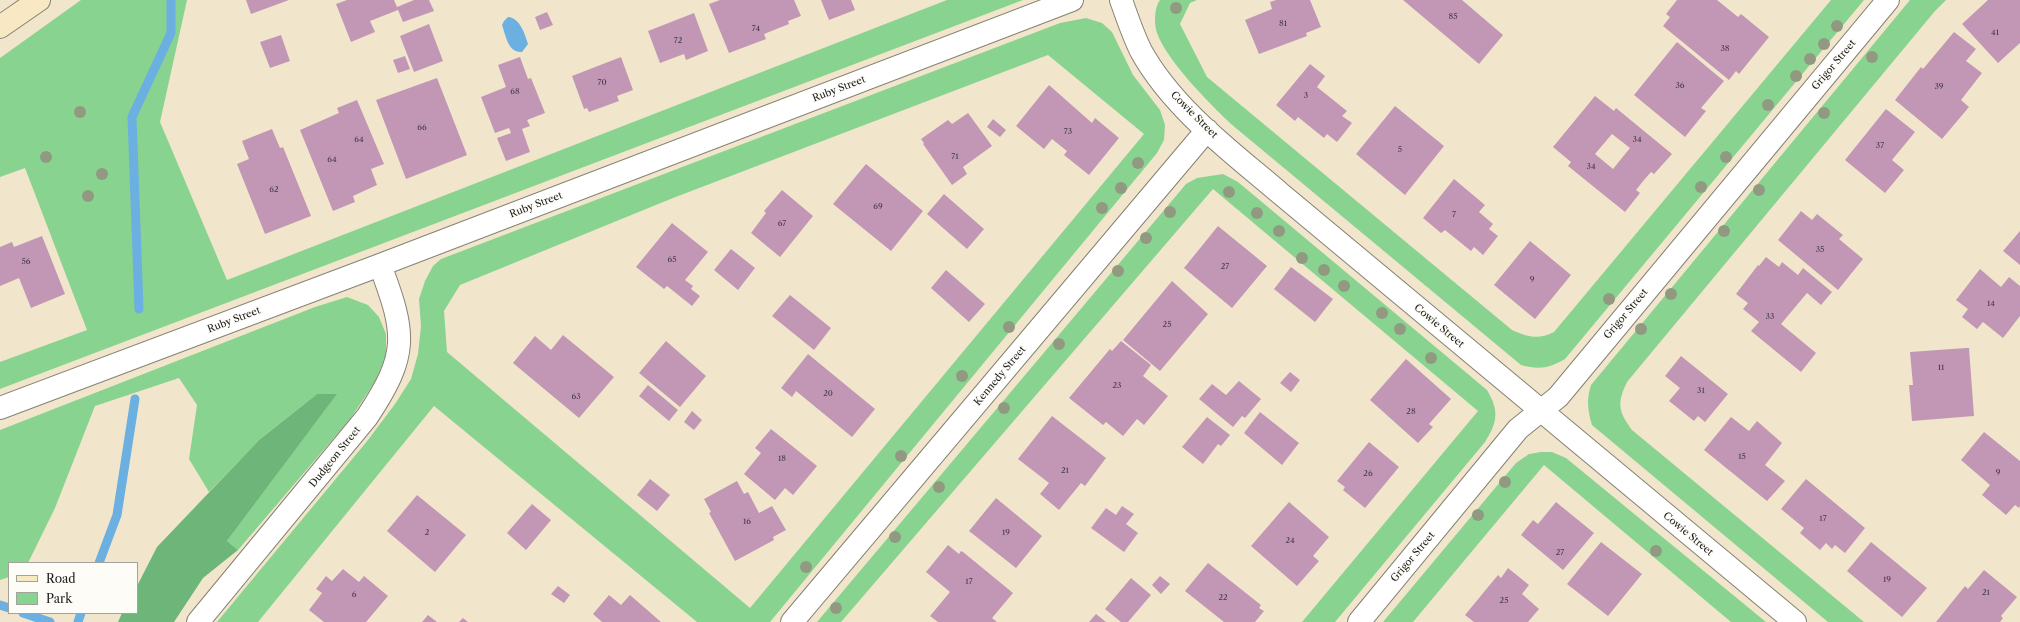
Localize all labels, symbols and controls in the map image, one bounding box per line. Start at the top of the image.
house number: 85 [1448,12,1458,22]
house number: 81 [1279,19,1287,29]
house number: 74 [752,24,760,34]
house number: 41 [1991,28,1999,38]
house number: 72 [674,36,682,46]
street label: Grigor Street [1810,37,1858,93]
house number: 38 [1720,44,1730,54]
street label: Ruby Street [811,73,867,105]
house number: 70 [597,78,607,88]
house number: 36 [1675,81,1685,91]
house number: 39 [1934,82,1944,92]
house number: 68 [510,87,520,97]
street label: Cowie Street [1168,89,1220,141]
house number: 3 [1304,91,1308,101]
house number: 66 [417,123,427,133]
house number: 73 [1064,127,1072,137]
house number: 64 [354,135,364,145]
house number: 34 [1632,135,1642,145]
house number: 37 [1876,141,1884,151]
house number: 5 [1398,145,1402,155]
house number: 71 [951,152,959,162]
house number: 64 [327,155,337,165]
house number: 34 [1586,162,1596,172]
house number: 62 [269,185,279,195]
street label: Ruby Street [508,189,564,221]
house number: 69 [873,202,883,212]
house number: 7 [1452,210,1456,220]
house number: 67 [778,219,786,229]
house number: 35 [1816,245,1824,255]
house number: 65 [667,255,677,265]
house number: 56 [21,257,31,267]
house number: 27 [1221,262,1229,272]
house number: 9 [1530,275,1534,285]
street label: Grigor Street [1602,286,1650,342]
house number: 14 [1987,299,1995,309]
street label: Cowie Street [1412,302,1466,350]
street label: Ruby Street [206,304,262,336]
house number: 33 [1766,312,1774,322]
house number: 25 [1163,320,1171,330]
street label: Kennedy Street [972,344,1028,408]
house number: 11 [1938,363,1944,373]
house number: 23 [1112,381,1122,391]
house number: 31 [1697,386,1705,396]
house number: 20 [823,389,833,399]
house number: 63 [571,392,581,402]
house number: 28 [1406,407,1416,417]
street label: Dudgeon Street [307,424,363,490]
house number: 15 [1738,452,1746,462]
house number: 18 [778,454,786,464]
house number: 21 [1061,466,1069,476]
house number: 9 [1996,468,2000,478]
house number: 26 [1363,469,1373,479]
street label: Cowie Street [1661,510,1715,558]
house number: 17 [1819,514,1827,524]
house number: 16 [743,517,751,527]
house number: 2 [425,528,429,538]
house number: 19 [1002,528,1010,538]
street label: Grigor Street [1389,529,1437,585]
house number: 24 [1285,536,1295,546]
house number: 27 [1556,548,1564,558]
legend [8,562,138,614]
text: Road [46,571,76,586]
house number: 19 [1883,575,1891,585]
house number: 17 [965,577,973,587]
house number: 21 [1982,588,1990,598]
house number: 6 [352,590,356,600]
text: Park [46,591,72,606]
house number: 22 [1218,593,1228,603]
house number: 25 [1500,596,1508,606]

